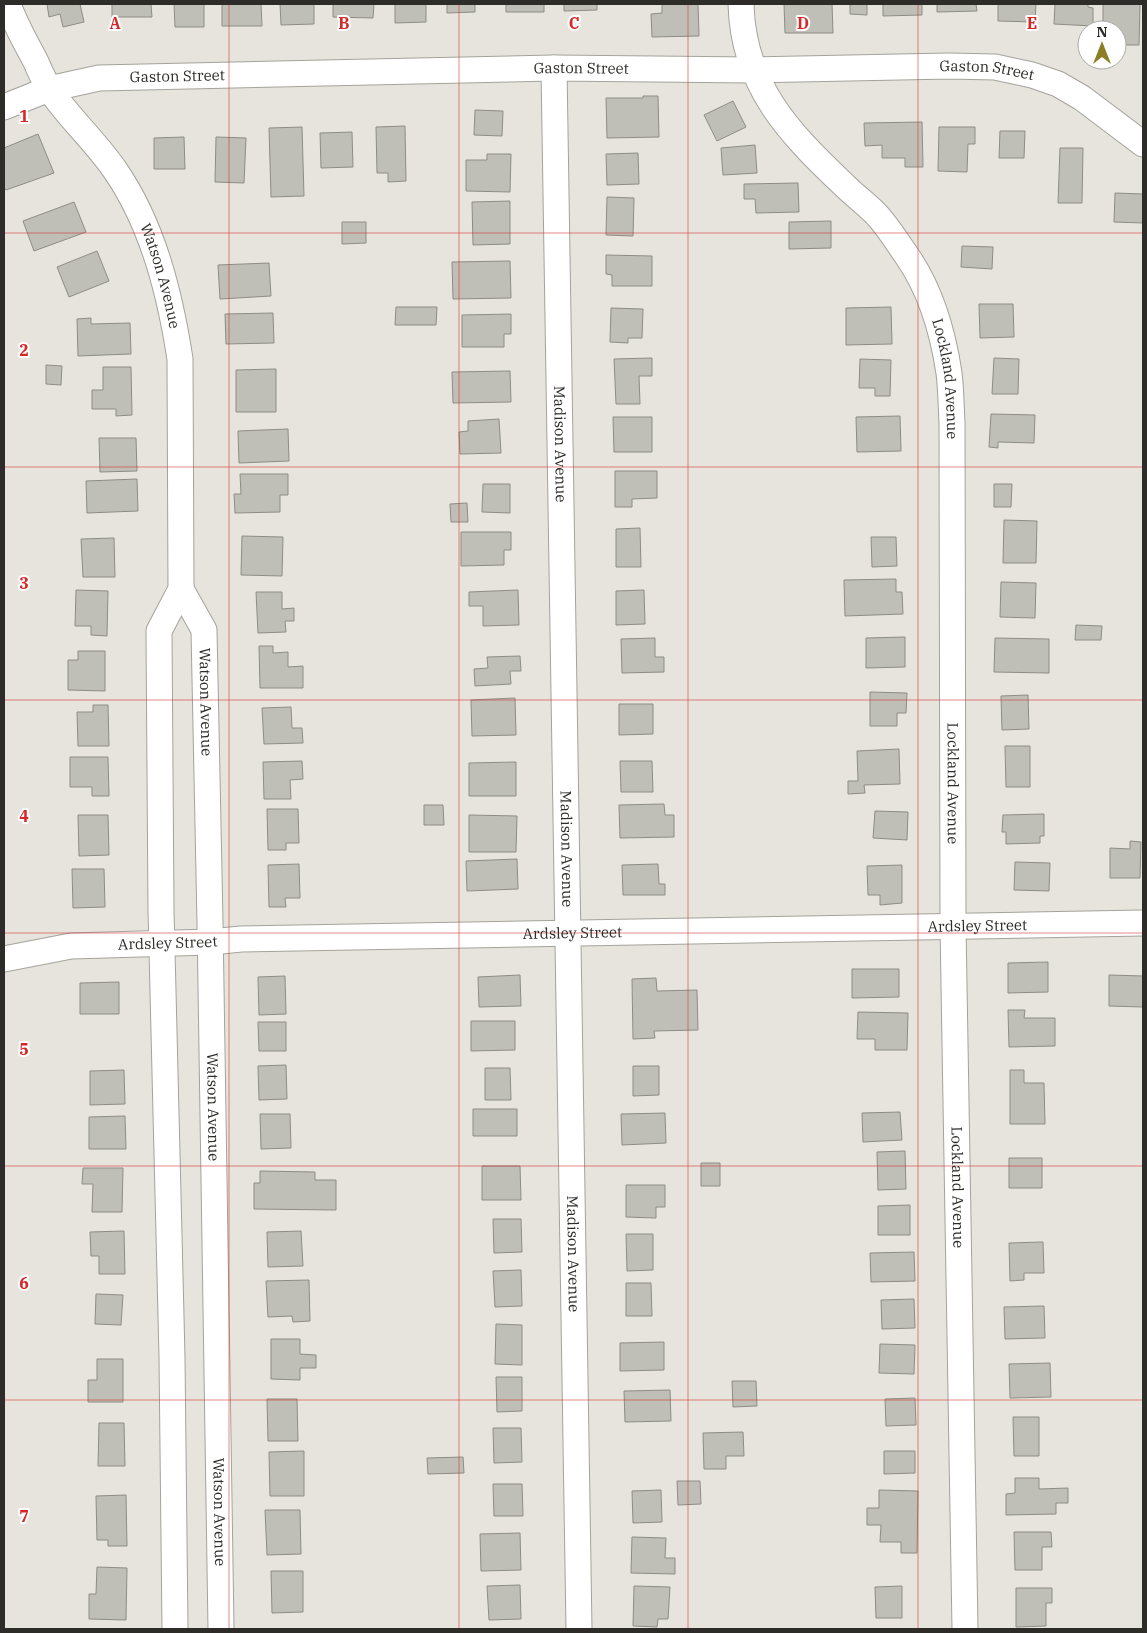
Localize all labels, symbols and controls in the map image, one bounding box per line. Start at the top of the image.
text: A [109,13,121,33]
text: B [338,13,350,33]
text: C [569,13,579,33]
text: D [797,13,809,33]
text: E [1027,13,1037,33]
north arrow [1077,20,1127,70]
text: N [1096,23,1108,41]
street label: Gaston Street [939,56,1036,84]
street label: Gaston Street [533,58,629,78]
street label: Gaston Street [129,65,225,86]
text: 1 [19,106,29,126]
street label: Watson Avenue [136,220,185,330]
street label: Lockland Avenue [928,316,962,439]
text: 2 [19,340,29,360]
street label: Madison Avenue [550,385,571,502]
text: 3 [19,573,29,593]
street label: Watson Avenue [195,647,217,756]
street label: Lockland Avenue [944,722,963,844]
street label: Madison Avenue [557,790,577,907]
text: 4 [19,806,29,826]
street label: Ardsley Street [927,915,1027,936]
street label: Ardsley Street [523,922,622,943]
street label: Ardsley Street [118,931,218,954]
text: 5 [19,1039,29,1059]
street label: Watson Avenue [203,1052,224,1161]
street label: Lockland Avenue [947,1126,968,1248]
street label: Madison Avenue [563,1195,584,1312]
text: 6 [19,1273,29,1293]
street label: Watson Avenue [209,1457,230,1566]
text: 7 [19,1506,29,1526]

